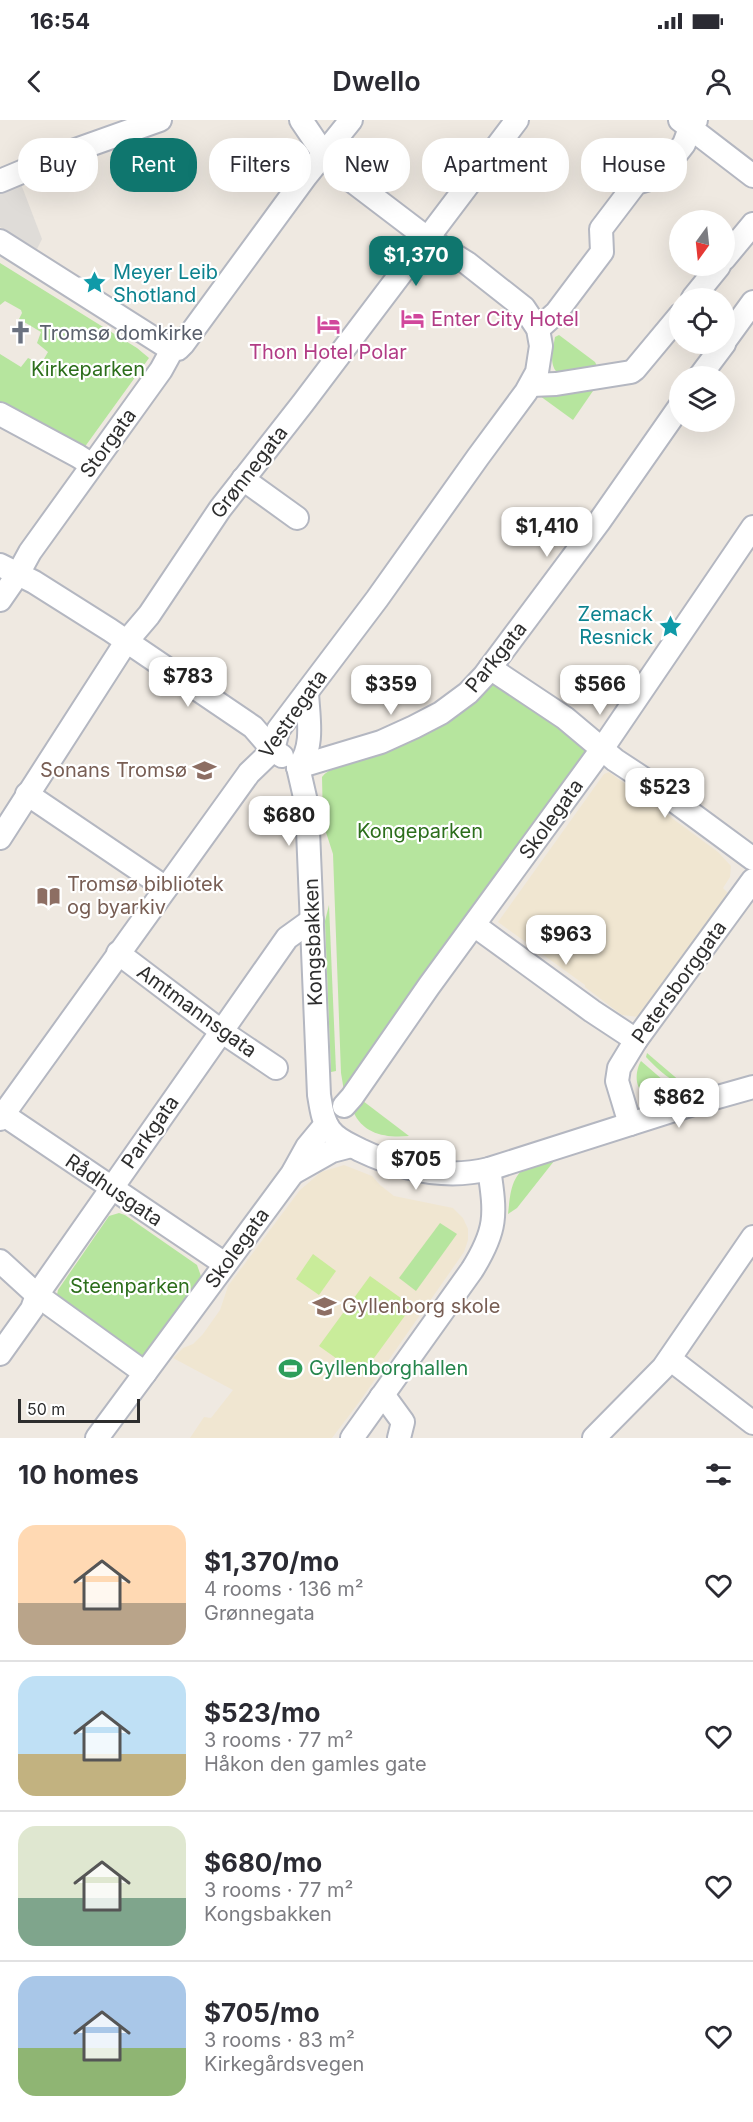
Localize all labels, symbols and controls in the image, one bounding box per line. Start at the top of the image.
text: 16:54 [30,8,90,34]
icon: back [18,65,51,98]
text: Dwello [332,65,421,98]
icon: person [702,65,735,98]
chip: Buy [18,138,98,192]
chip: Rent [110,138,197,192]
chip: Filters [209,138,311,192]
chip: New [323,138,410,192]
chip: Apartment [422,138,569,192]
chip: House [581,138,687,192]
north arrow [669,210,735,276]
map controls [669,210,735,432]
pin: $1,370 [367,236,465,287]
text: $1,370 [383,243,449,267]
place label: Meyer Leib Shotland [113,260,218,307]
place icon: Meyer Leib Shotland [82,270,108,296]
button: locate [669,288,735,354]
hotel icon: Enter City Hotel [400,306,426,332]
place label: Enter City Hotel [431,307,579,331]
hotel icon: Thon Hotel Polar [315,312,341,338]
church icon: Tromsø domkirke [8,320,34,346]
place label: Tromsø domkirke [39,321,203,345]
place label: Thon Hotel Polar [249,340,407,364]
park label: Kirkeparken [31,357,145,381]
button: layers [669,366,735,432]
street label: Storgata [75,404,141,482]
street label: Grønnegata [205,421,293,523]
pin: $1,410 [498,507,596,558]
text: $1,410 [515,514,579,538]
place label: Zemack Resnick [578,602,653,649]
place icon: Zemack Resnick [658,613,684,639]
street label: Parkgata [460,617,532,697]
pin: $783 [152,657,224,708]
text: $783 [163,664,213,688]
street label: Vestregata [254,665,332,763]
pin: $359 [355,665,427,716]
pin: $566 [564,665,636,716]
text: $359 [365,672,417,696]
text: $566 [574,672,626,696]
school or university icon: Sonans Tromsø [192,757,218,783]
place label: Sonans Tromsø [40,758,187,782]
pin: $523 [629,768,701,819]
street label: Skolegata [514,774,588,864]
text: $523 [639,775,691,799]
pin: $680 [253,796,325,847]
text: $680 [263,803,315,827]
park label: Kongeparken [357,819,483,843]
place label: Tromsø bibliotek og byarkiv [67,872,224,919]
street label: Kongsbakken [299,878,327,1006]
library icon: Tromsø bibliotek og byarkiv [36,883,62,909]
pin: $963 [530,915,602,966]
street label: Petersborggata [627,916,731,1048]
text: $963 [540,922,592,946]
street label: Amtmannsgata [132,960,262,1062]
pin: $862 [643,1078,715,1129]
text: $862 [653,1085,705,1109]
street label: Parkgata [116,1091,184,1173]
pin: $705 [380,1140,452,1191]
text: $705 [391,1147,441,1171]
street label: Rådhusgata [61,1149,167,1231]
street label: Skolegata [200,1203,274,1293]
park label: Steenparken [70,1274,190,1298]
school or university icon: Gyllenborg skole [311,1293,337,1319]
place label: Gyllenborg skole [342,1294,500,1318]
sports icon: Gyllenborghallen [278,1355,304,1381]
place label: Gyllenborghallen [309,1356,468,1380]
scale bar [18,1396,140,1424]
text: 50 m [27,1399,65,1419]
icon: filters [702,1458,735,1491]
text: 10 homes [18,1459,139,1490]
text: $1,370/mo [204,1546,339,1577]
icon: home [66,1549,138,1621]
icon: heart [702,1569,735,1602]
text: 4 rooms · 136 m² [204,1577,364,1601]
text: Grønnegata [204,1601,315,1625]
text: $523/mo [204,1697,321,1728]
icon: home [66,1700,138,1772]
icon: heart [702,1720,735,1753]
text: 3 rooms · 77 m² [204,1728,353,1752]
text: Håkon den gamles gate [204,1752,427,1776]
text: $680/mo [204,1847,322,1878]
icon: home [66,1850,138,1922]
icon: heart [702,1870,735,1903]
text: 3 rooms · 77 m² [204,1878,353,1902]
text: Kongsbakken [204,1902,332,1926]
text: $705/mo [204,1997,320,2028]
icon: home [66,2000,138,2072]
icon: heart [702,2020,735,2053]
text: 3 rooms · 83 m² [204,2028,355,2052]
text: Kirkegårdsvegen [204,2052,364,2076]

